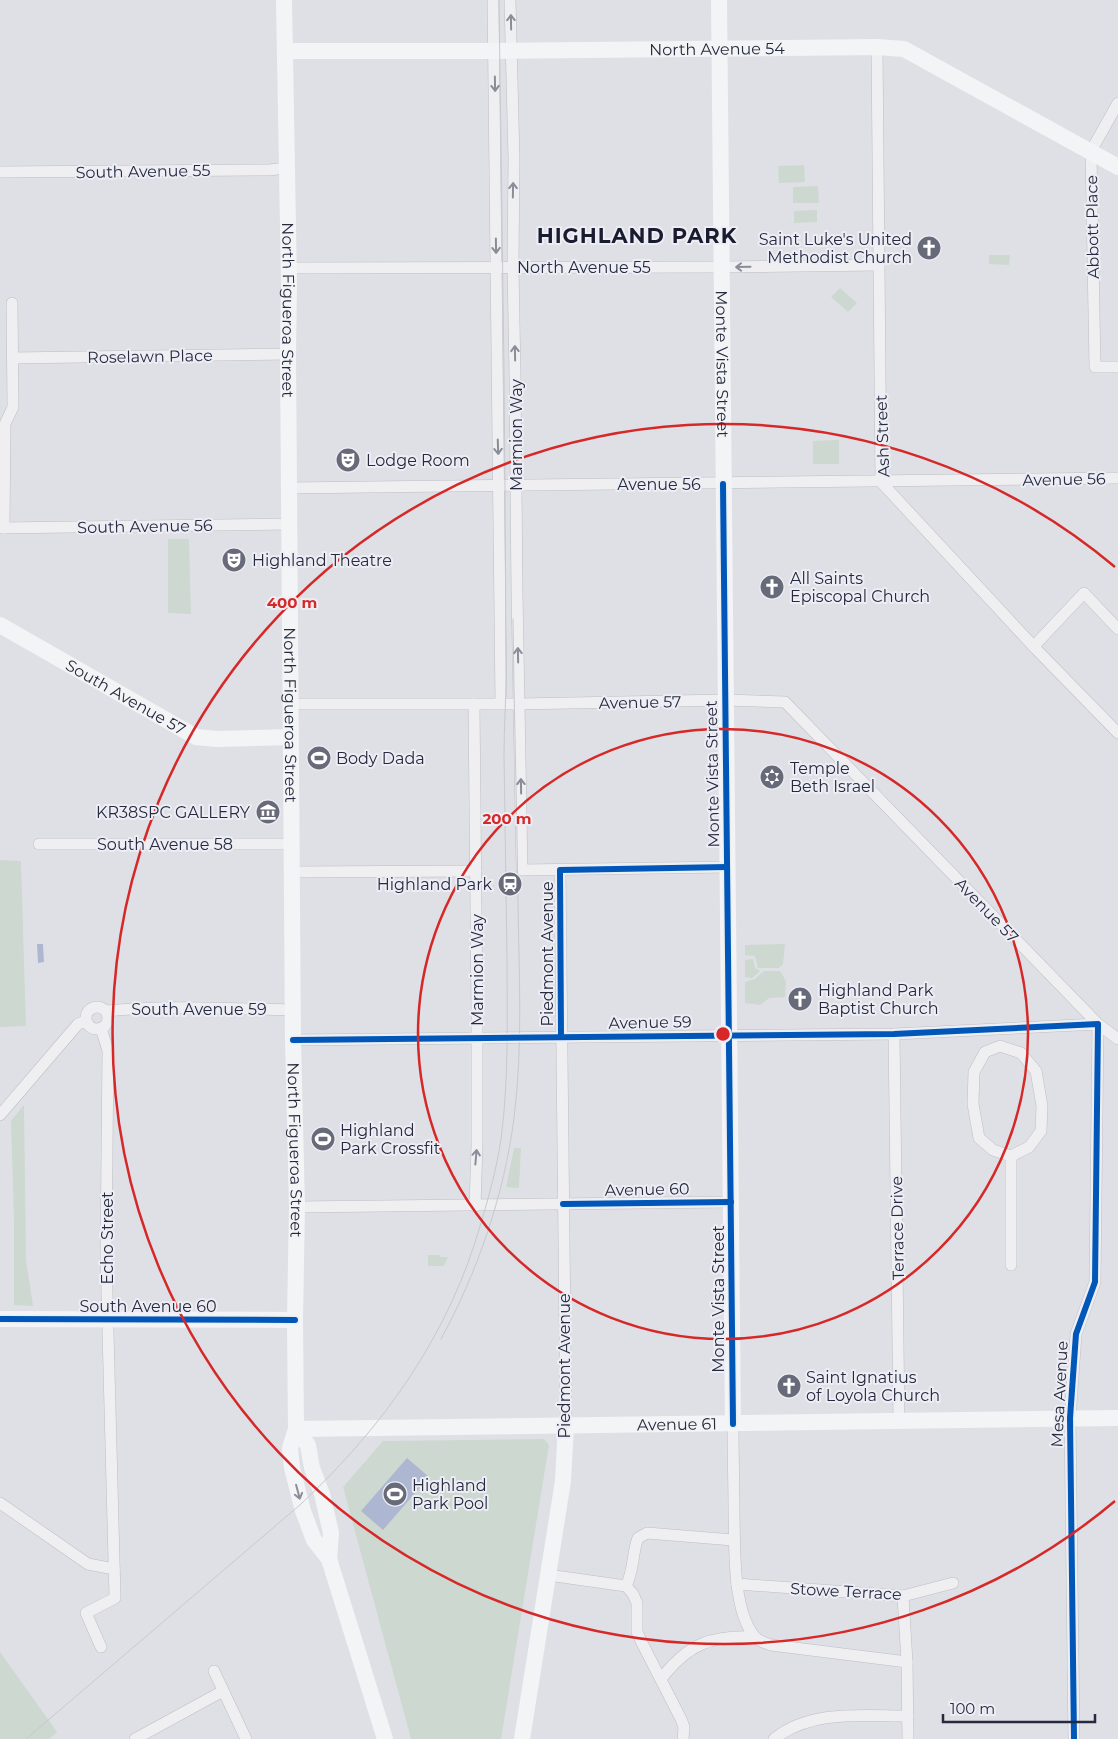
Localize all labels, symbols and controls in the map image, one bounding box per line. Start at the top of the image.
one-way arrow [506,15,515,31]
street label: North Avenue 54 [649,39,785,59]
one-way arrow [490,75,500,91]
street label: South Avenue 55 [75,161,211,182]
street label: Abbott Place [1082,175,1103,279]
one-way arrow [508,182,518,198]
street label: North Figueroa Street [278,222,298,398]
district label: HIGHLAND PARK [537,223,737,248]
place label: Saint Luke's United Methodist Church [759,230,912,267]
church icon: Saint Luke's United Methodist Church [916,235,942,261]
one-way arrow [491,238,501,254]
street label: North Avenue 55 [517,258,651,277]
one-way arrow [735,262,752,272]
street label: Monte Vista Street [712,290,732,438]
one-way arrow [510,345,519,361]
street label: Roselawn Place [87,346,213,367]
street label: Marmion Way [507,379,526,491]
street label: Ash Street [872,394,893,478]
one-way arrow [493,439,503,455]
theatre icon: Lodge Room [335,447,361,473]
place label: Lodge Room [366,451,470,470]
street label: Avenue 56 [1022,469,1106,490]
street label: Avenue 56 [617,475,701,494]
street label: South Avenue 56 [77,516,213,537]
theatre icon: Highland Theatre [221,547,247,573]
place label: Highland Theatre [252,551,392,570]
place label: All Saints Episcopal Church [790,569,930,606]
church icon: All Saints Episcopal Church [759,574,785,600]
text: 400 m [267,593,317,612]
street label: North Figueroa Street [280,627,300,803]
one-way arrow [513,647,523,664]
street label: South Avenue 57 [62,656,189,739]
street label: Avenue 57 [598,692,682,713]
street label: Monte Vista Street [702,700,723,848]
sports icon: Body Dada [306,745,332,771]
place label: Body Dada [336,749,425,768]
place label: Temple Beth Israel [790,759,875,796]
synagogue icon: Temple Beth Israel [759,764,785,790]
one-way arrow [516,778,525,794]
museum icon: KR38SPC GALLERY [255,799,281,825]
place label: KR38SPC GALLERY [96,803,251,822]
text: 200 m [482,809,532,828]
street label: South Avenue 58 [97,835,233,854]
station icon: Highland Park [497,871,523,897]
street label: Avenue 57 [951,874,1022,947]
place label: Highland Park [377,875,492,894]
street label: Piedmont Avenue [538,881,557,1027]
street label: Marmion Way [468,914,487,1026]
place label: Highland Park Baptist Church [818,981,938,1018]
church icon: Highland Park Baptist Church [787,986,813,1012]
street label: South Avenue 59 [131,1000,267,1019]
street label: Avenue 59 [608,1012,692,1033]
centre of rings [714,1025,732,1043]
street label: North Figueroa Street [284,1062,306,1238]
place label: Highland Park Crossfit [340,1121,441,1158]
sports icon: Highland Park Crossfit [310,1126,336,1152]
one-way arrow [471,1150,481,1166]
street label: Terrace Drive [887,1176,908,1280]
street label: Avenue 60 [604,1179,690,1200]
street label: Echo Street [98,1191,117,1284]
street label: Monte Vista Street [709,1225,728,1373]
street label: Piedmont Avenue [555,1293,574,1439]
street label: South Avenue 60 [79,1297,217,1316]
street label: Mesa Avenue [1047,1340,1072,1448]
place label: Saint Ignatius of Loyola Church [806,1368,940,1405]
church icon: Saint Ignatius of Loyola Church [776,1373,802,1399]
street label: Avenue 61 [637,1414,717,1434]
place label: Highland Park Pool [412,1476,488,1513]
sports icon: Highland Park Pool [382,1481,408,1507]
one-way arrow [294,1483,303,1499]
street label: Stowe Terrace [790,1579,902,1604]
scale bar [943,1692,1096,1724]
text: 100 m [950,1699,995,1718]

